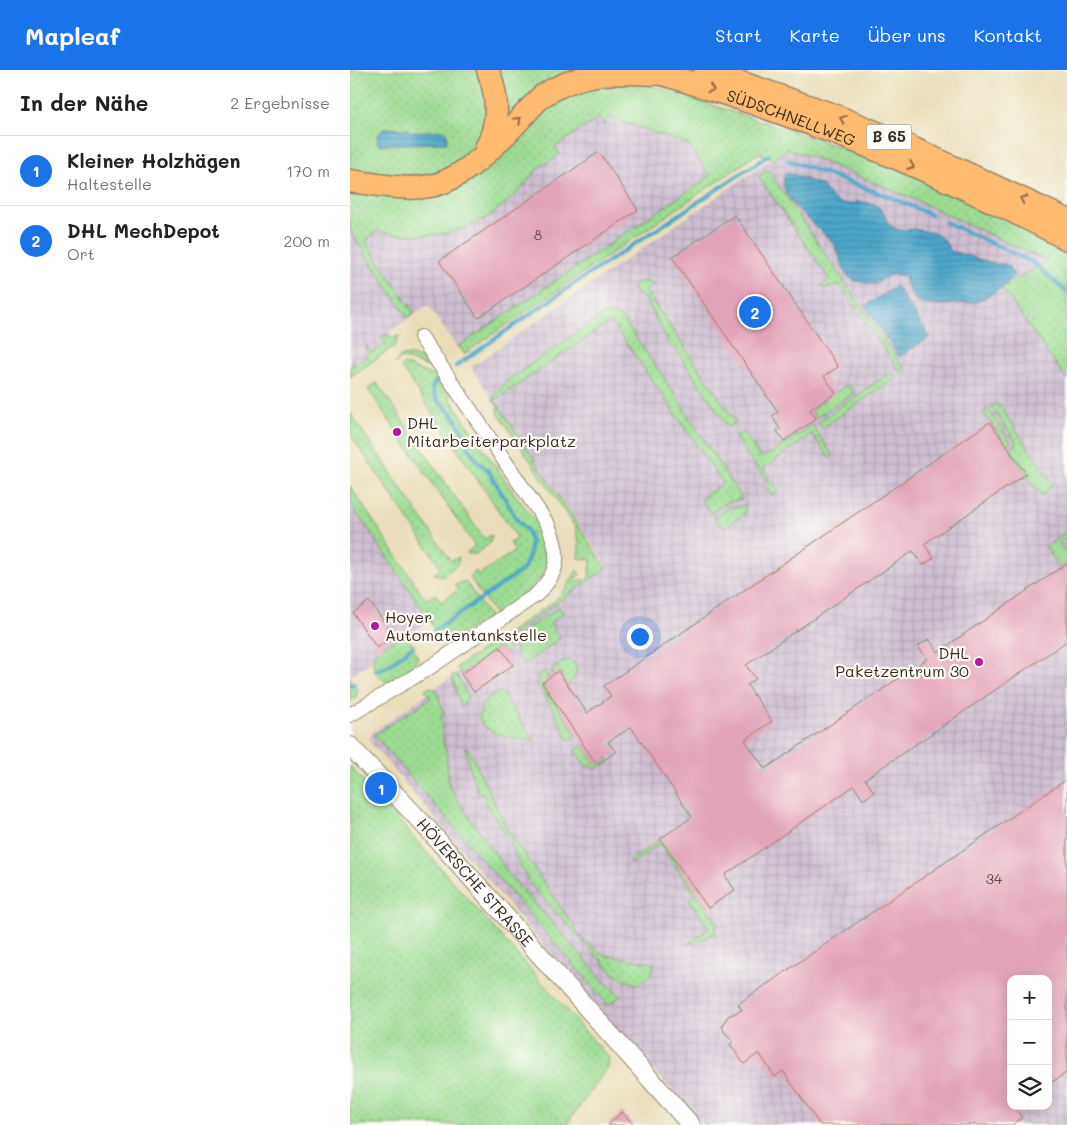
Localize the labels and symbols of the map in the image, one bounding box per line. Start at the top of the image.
one-way arrow [706,84,714,94]
street label: SÜDSCHNELLWEG [724,84,859,150]
one-way arrow [839,115,847,125]
one-way arrow [512,117,521,126]
road number: B 65 [866,124,912,150]
one-way arrow [906,159,915,170]
one-way arrow [1019,195,1028,205]
house number: 8 [534,225,542,244]
pin: 2 [739,293,771,331]
place label: DHL Mitarbeiterparkplatz [407,412,576,451]
marker: DHL Mitarbeiterparkplatz [391,426,403,438]
place label: Hoyer Automatentankstelle [385,606,547,645]
marker: Hoyer Automatentankstelle [369,620,381,632]
your location [627,624,653,650]
place label: DHL Paketzentrum 30 [835,642,970,681]
marker: DHL Paketzentrum 30 [973,656,985,668]
pin: 1 [365,769,397,807]
street label: HÖVERSCHE STRASSE [413,813,538,951]
house number: 34 [986,869,1003,888]

